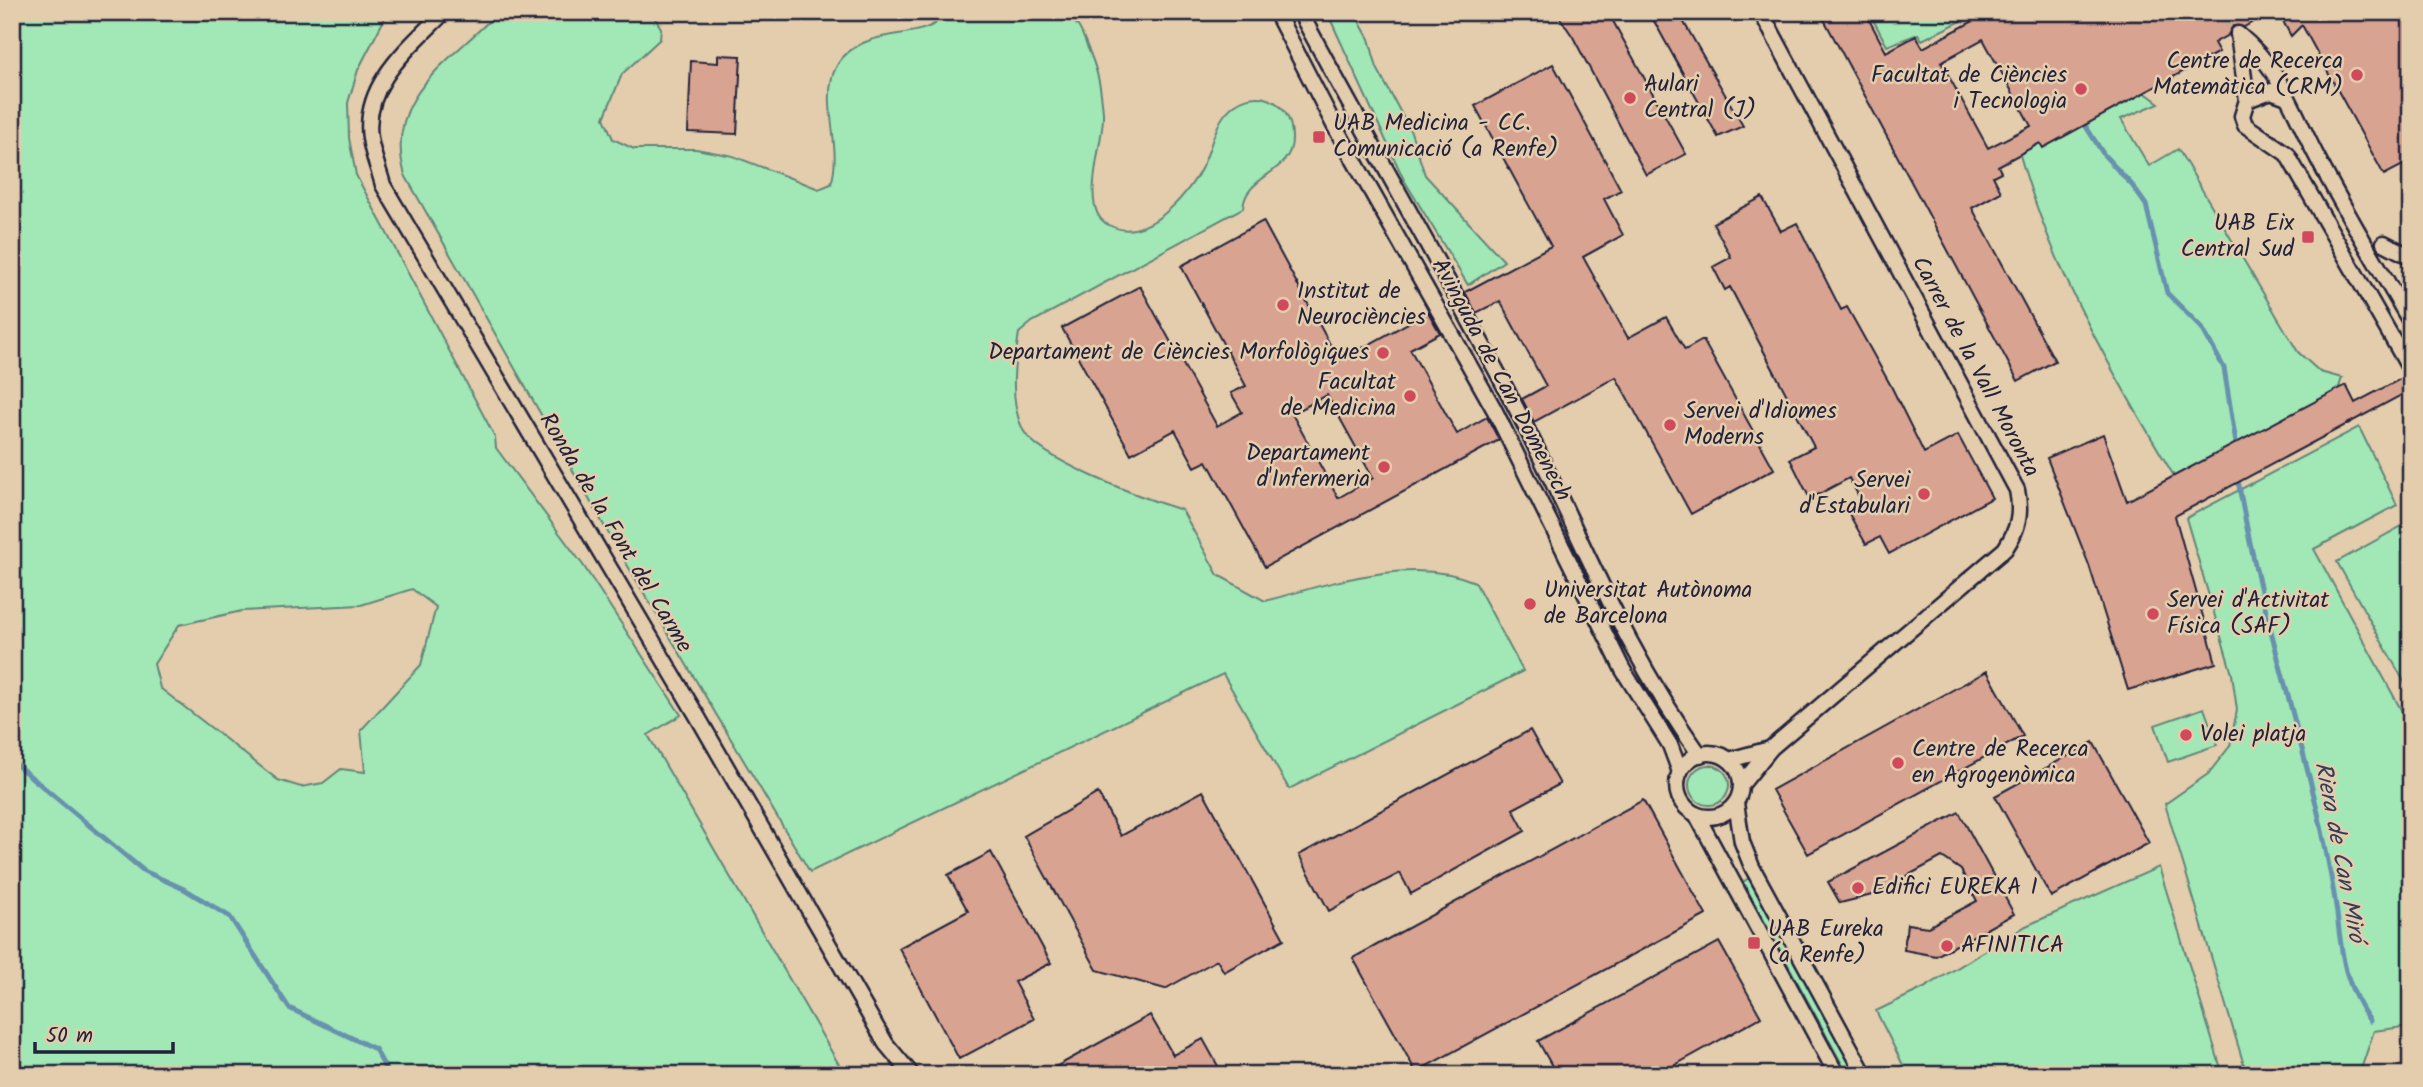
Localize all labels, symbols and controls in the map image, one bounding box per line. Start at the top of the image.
place label: Centre de Recerca Matemàtica (CRM) [2153,44,2343,106]
place label: Facultat de Ciències i Tecnologia [1871,58,2067,120]
place label: Aulari Central (J) [1644,67,1756,129]
marker: Centre de Recerca Matemàtica (CRM) [2349,67,2365,83]
marker: Facultat de Ciències i Tecnologia [2073,81,2089,97]
marker: Aulari Central (J) [1622,90,1638,106]
place label: UAB Medicina - CC. Comunicació (a Renfe) [1333,106,1558,168]
marker: UAB Medicina - CC. Comunicació (a Renfe) [1311,129,1327,145]
place label: UAB Eix Central Sud [2181,206,2295,268]
marker: UAB Eix Central Sud [2300,229,2316,245]
street label: Carrer de la Vall Moronta [1901,250,2049,484]
street label: Avinguda de Can Domenech [1421,252,1581,508]
place label: Institut de Neurociències [1297,274,1426,336]
marker: Institut de Neurociències [1275,297,1291,313]
place label: Departament de Ciències Morfològiques [988,335,1369,371]
marker: Departament de Ciències Morfològiques [1375,345,1391,361]
place label: Facultat de Medicina [1281,365,1397,427]
marker: Facultat de Medicina [1402,388,1418,404]
place label: Servei d'Idiomes Moderns [1684,394,1837,456]
street label: Ronda de la Font del Carme [529,406,701,660]
marker: Servei d'Idiomes Moderns [1662,417,1678,433]
place label: Departament d'Infermeria [1246,436,1371,498]
marker: Departament d'Infermeria [1376,459,1392,475]
place label: Servei d'Estabulari [1800,463,1912,525]
marker: Servei d'Estabulari [1916,486,1932,502]
place label: Universitat Autònoma de Barcelona [1544,573,1752,635]
place label: Servei d'Activitat Física (SAF) [2167,583,2330,645]
marker: Universitat Autònoma de Barcelona [1522,596,1538,612]
marker: Servei d'Activitat Física (SAF) [2145,606,2161,622]
place label: Volei platja [2200,717,2306,753]
marker: Volei platja [2178,727,2194,743]
place label: Centre de Recerca en Agrogenòmica [1912,732,2089,794]
marker: Centre de Recerca en Agrogenòmica [1890,755,1906,771]
water label: Riera de Can Miró [2302,758,2377,951]
place label: Edifici EUREKA I [1872,870,2038,906]
marker: Edifici EUREKA I [1850,880,1866,896]
place label: UAB Eureka (a Renfe) [1768,912,1884,974]
place label: AFINITICA [1961,928,2064,964]
marker: UAB Eureka (a Renfe) [1746,935,1762,951]
marker: AFINITICA [1939,938,1955,954]
scale bar [35,1010,173,1054]
text: 50 m [46,1020,93,1053]

